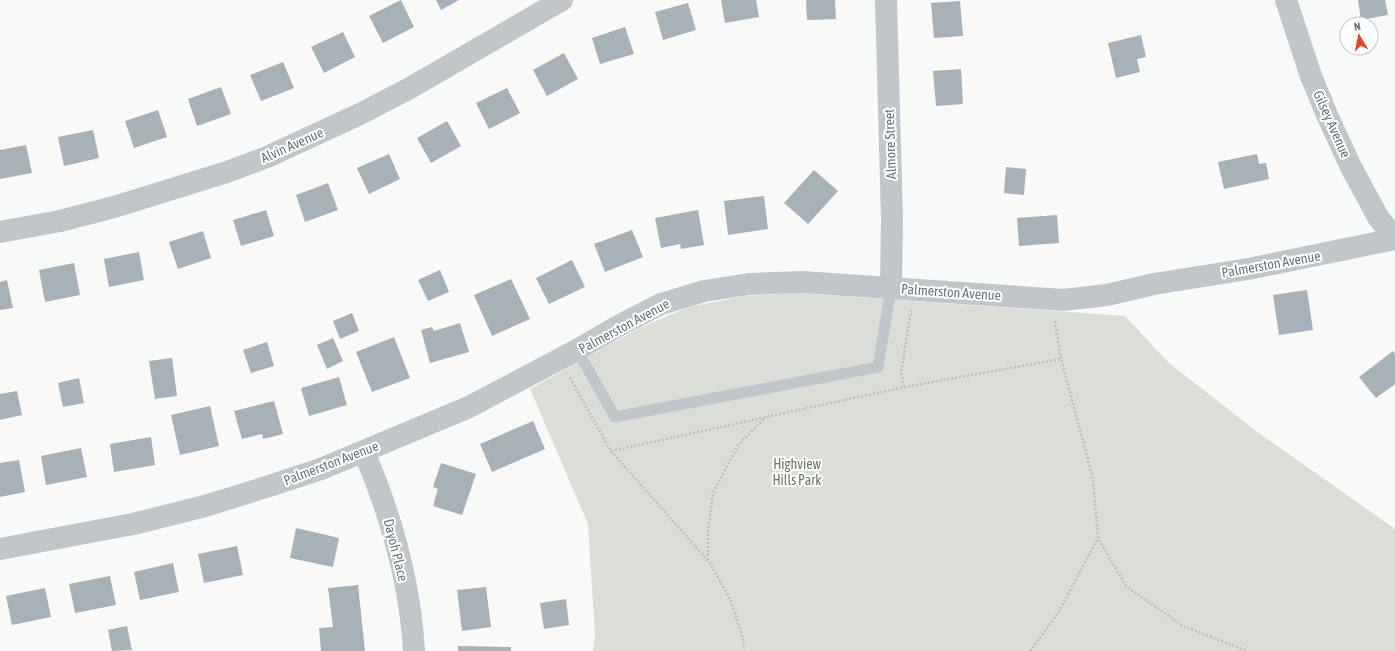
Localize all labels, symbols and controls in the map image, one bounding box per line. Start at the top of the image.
north arrow [1339,16,1379,56]
text: N [1353,20,1362,33]
street label: Gilsey Avenue [1310,88,1354,160]
street label: Almore Street [881,109,899,179]
street label: Alvin Avenue [258,124,326,166]
street label: Palmerston Avenue [1220,247,1322,281]
street label: Palmerston Avenue [900,281,1002,303]
street label: Palmerston Avenue [576,295,672,357]
street label: Palmerston Avenue [281,438,381,488]
park label: Highview Hills Park [772,456,822,488]
street label: Dayoh Place [381,517,411,583]

